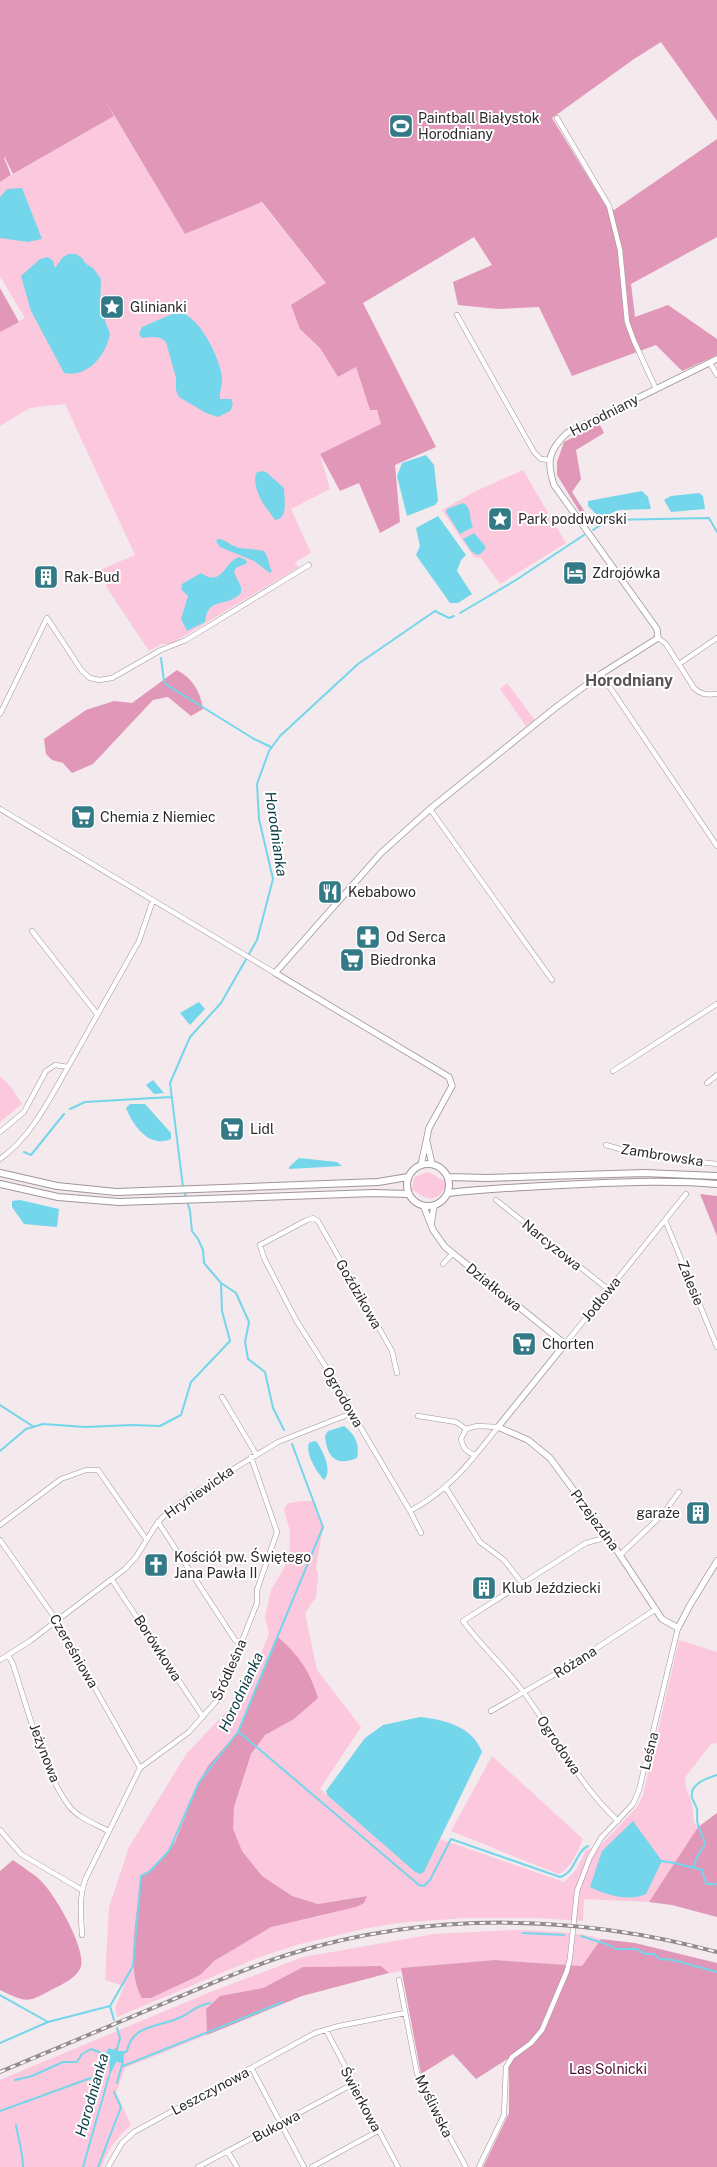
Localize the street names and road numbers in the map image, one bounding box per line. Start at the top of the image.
street label: Horodniany [567,391,641,439]
street label: Zambrowska [619,1141,705,1169]
street label: Narcyzowa [519,1216,585,1274]
street label: Goździkowa [333,1257,385,1331]
street label: Zalesie [675,1258,707,1308]
street label: Działkowa [463,1260,525,1314]
street label: Jodłowa [578,1273,624,1325]
street label: Ogrodowa [319,1364,367,1430]
street label: Hryniewicka [161,1462,237,1522]
street label: Przejezdna [568,1486,622,1554]
street label: Czereśniowa [46,1611,102,1691]
street label: Borówkowa [131,1612,185,1684]
street label: Śródleśna [206,1636,250,1703]
street label: Różana [551,1643,599,1681]
street label: Ogrodowa [534,1713,584,1777]
street label: Jeżynowa [26,1721,64,1785]
street label: Leśna [637,1730,661,1772]
street label: Świerkowa [337,2063,387,2134]
street label: Leszczynowa [169,2064,251,2118]
street label: Myśliwska [412,2072,456,2140]
street label: Bukowa [250,2107,302,2145]

